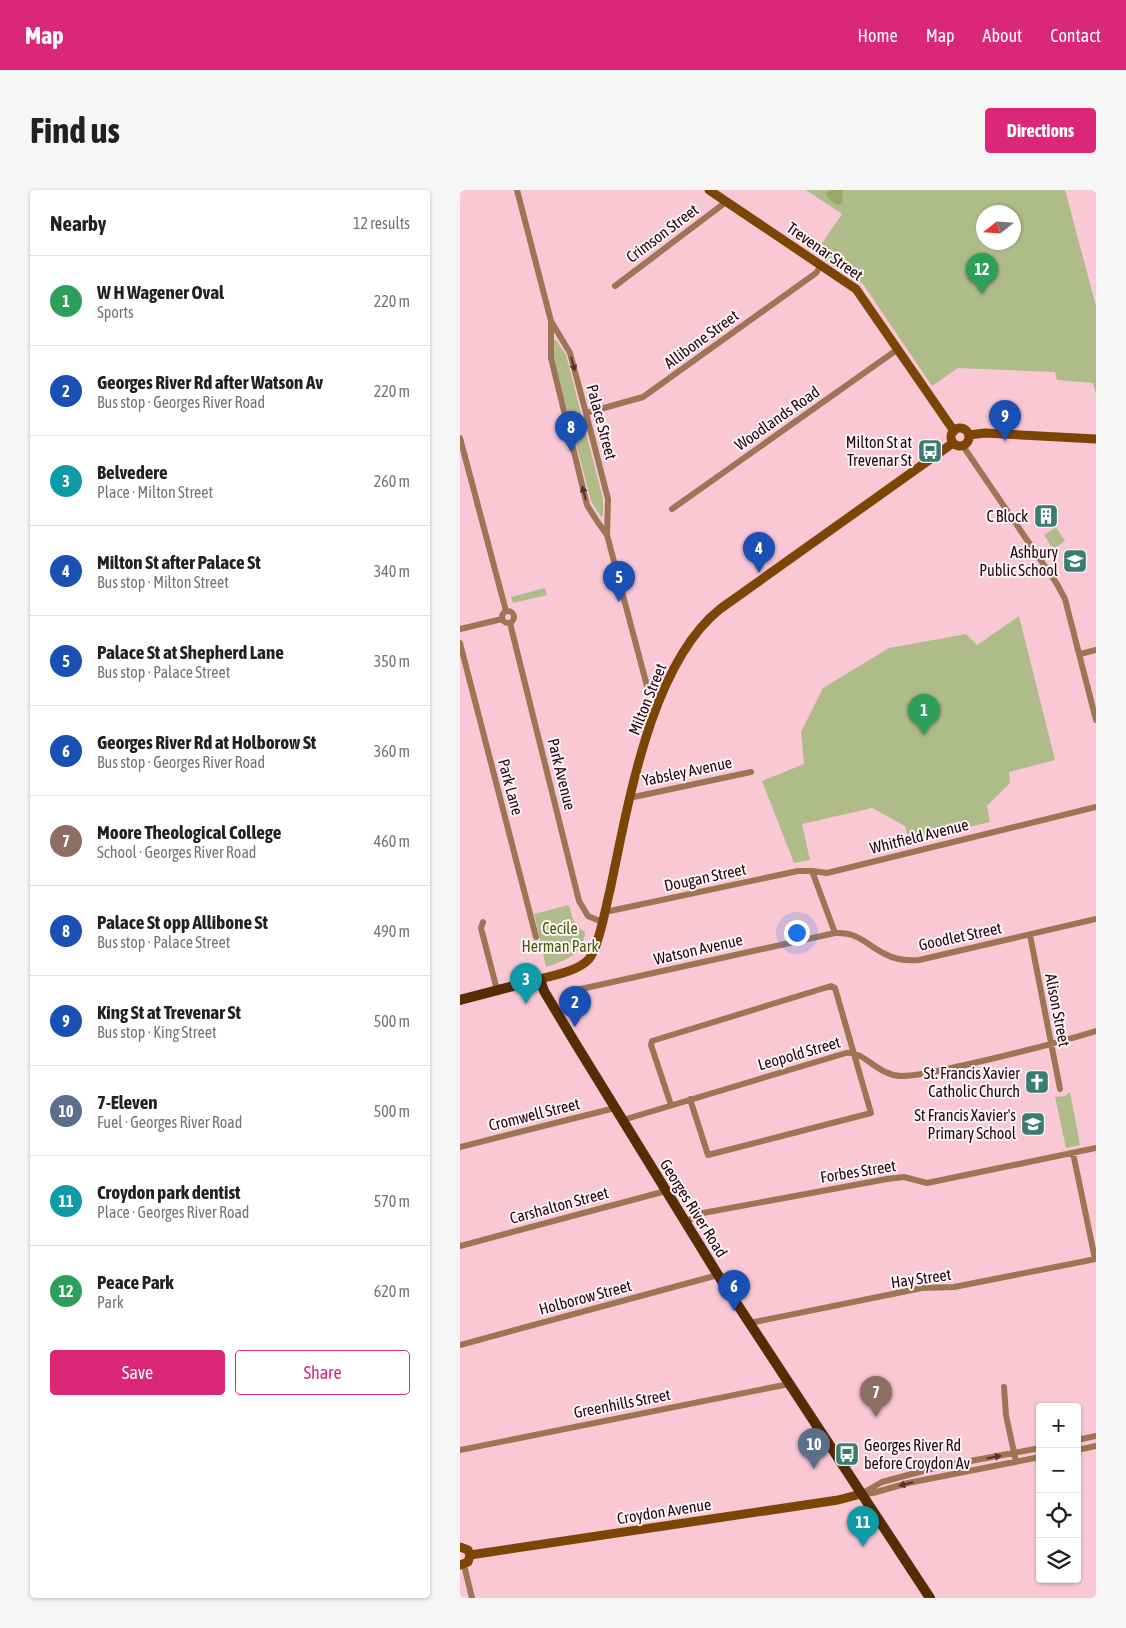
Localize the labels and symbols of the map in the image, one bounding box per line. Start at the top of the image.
street label: Crimson Street [622,200,702,266]
north arrow [976,205,1021,250]
street label: Trevenar Street [783,218,867,284]
pin: 12 [966,253,998,294]
street label: Allibone Street [660,306,742,372]
one-way arrow [569,357,577,372]
street label: Palace Street [583,382,621,462]
street label: Woodlands Road [731,382,823,454]
pin: 9 [989,400,1021,441]
pin: 8 [555,411,587,452]
place label: Milton St at Trevenar St [846,433,912,469]
bus stop icon: Milton St at Trevenar St [917,438,943,464]
one-way arrow [580,485,588,500]
building icon: C Block [1033,503,1059,529]
place label: C Block [986,507,1028,525]
pin: 4 [743,532,775,573]
place label: Ashbury Public School [979,543,1059,579]
school or university icon: Ashbury Public School [1062,548,1088,574]
pin: 5 [603,561,635,602]
street label: Milton Street [624,660,670,737]
pin: 1 [908,694,940,735]
street label: Park Avenue [544,736,580,812]
street label: Yabsley Avenue [641,753,734,790]
street label: Park Lane [495,757,527,817]
street label: Whitfield Avenue [868,815,970,857]
street label: Dougan Street [662,859,748,895]
street label: Goodlet Street [917,918,1004,954]
park label: Cecile Herman Park [522,919,598,955]
your location [784,920,810,946]
street label: Watson Avenue [652,930,744,968]
pin: 3 [510,963,542,1004]
street label: Alison Street [1042,972,1074,1048]
pin: 2 [559,986,591,1027]
street label: Leopold Street [756,1033,843,1074]
place label: St. Francis Xavier Catholic Church [924,1064,1020,1100]
church icon: St. Francis Xavier Catholic Church [1024,1069,1050,1095]
street label: Cromwell Street [487,1094,582,1134]
place label: St Francis Xavier's Primary School [914,1106,1017,1143]
school or university icon: St Francis Xavier's Primary School [1020,1111,1046,1137]
street label: Georges River Road [656,1156,731,1261]
street label: Forbes Street [819,1156,897,1186]
street label: Carshalton Street [508,1183,611,1227]
street label: Hay Street [890,1265,953,1292]
pin: 6 [718,1270,750,1311]
street label: Holborow Street [537,1276,634,1318]
pin: 7 [860,1376,892,1417]
street label: Greenhills Street [572,1385,672,1421]
pin: 10 [798,1428,830,1469]
place label: Georges River Rd before Croydon Av [864,1436,971,1473]
bus stop icon: Georges River Rd before Croydon Av [834,1441,860,1467]
one-way arrow [987,1452,1003,1460]
one-way arrow [899,1480,914,1488]
street label: Croydon Avenue [616,1495,713,1528]
pin: 11 [847,1506,879,1547]

